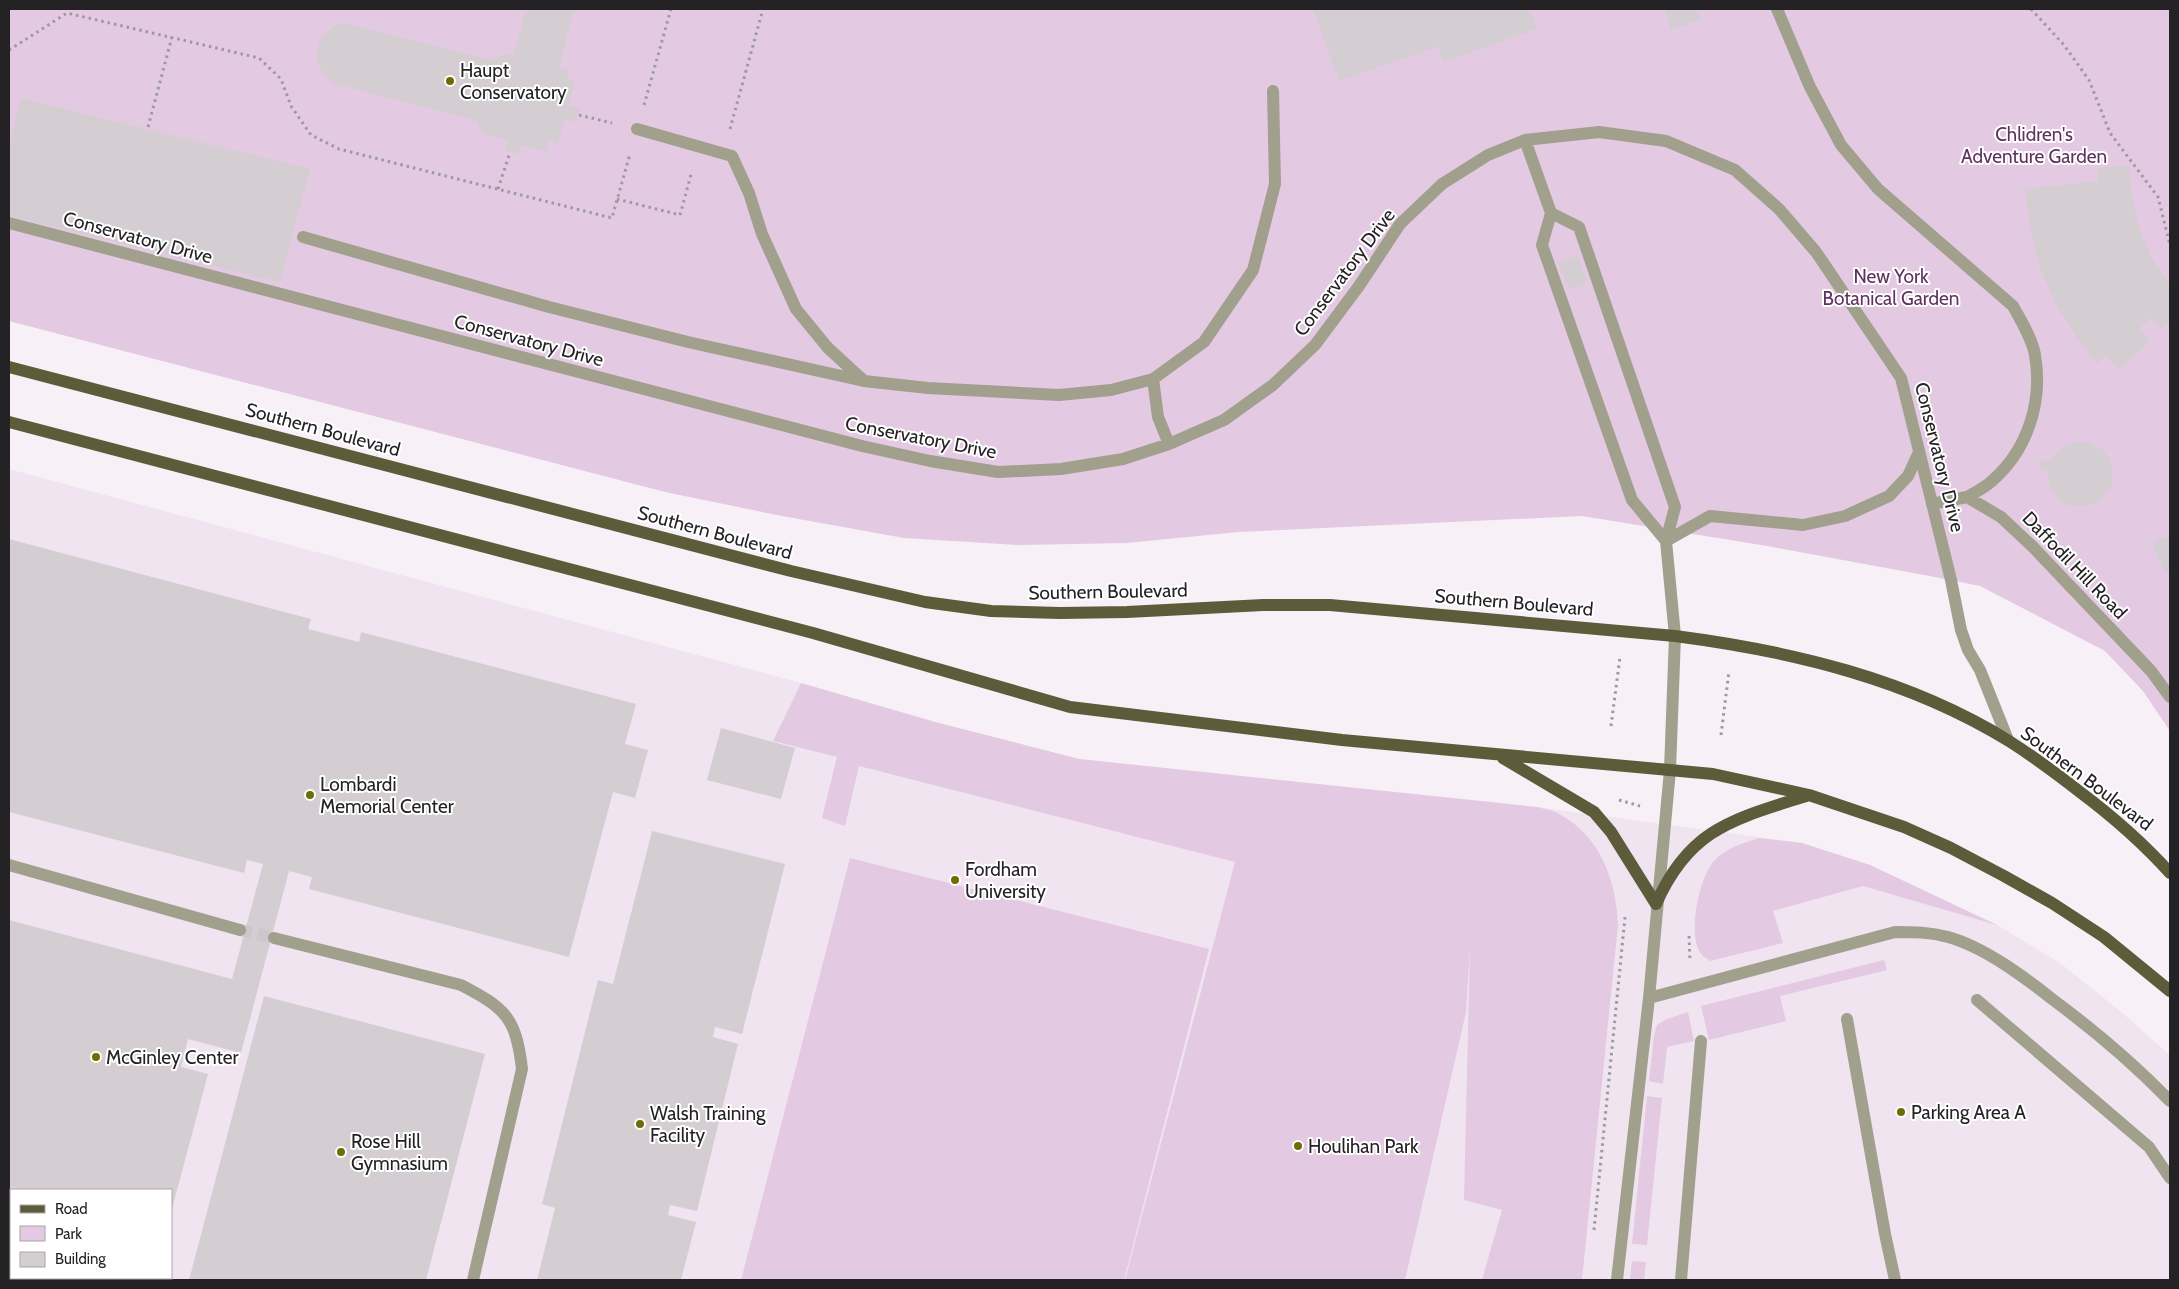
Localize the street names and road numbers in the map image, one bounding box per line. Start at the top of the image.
street label: Conservatory Drive [1289,204,1400,341]
street label: Conservatory Drive [61,207,215,269]
street label: Conservatory Drive [452,310,606,372]
street label: Conservatory Drive [1910,380,1969,535]
street label: Southern Boulevard [243,398,403,461]
street label: Conservatory Drive [843,412,999,463]
street label: Southern Boulevard [635,501,795,564]
street label: Daffodil Hill Road [2018,507,2132,624]
street label: Southern Boulevard [1028,579,1188,604]
street label: Southern Boulevard [1434,584,1594,621]
street label: Southern Boulevard [2016,721,2157,836]

